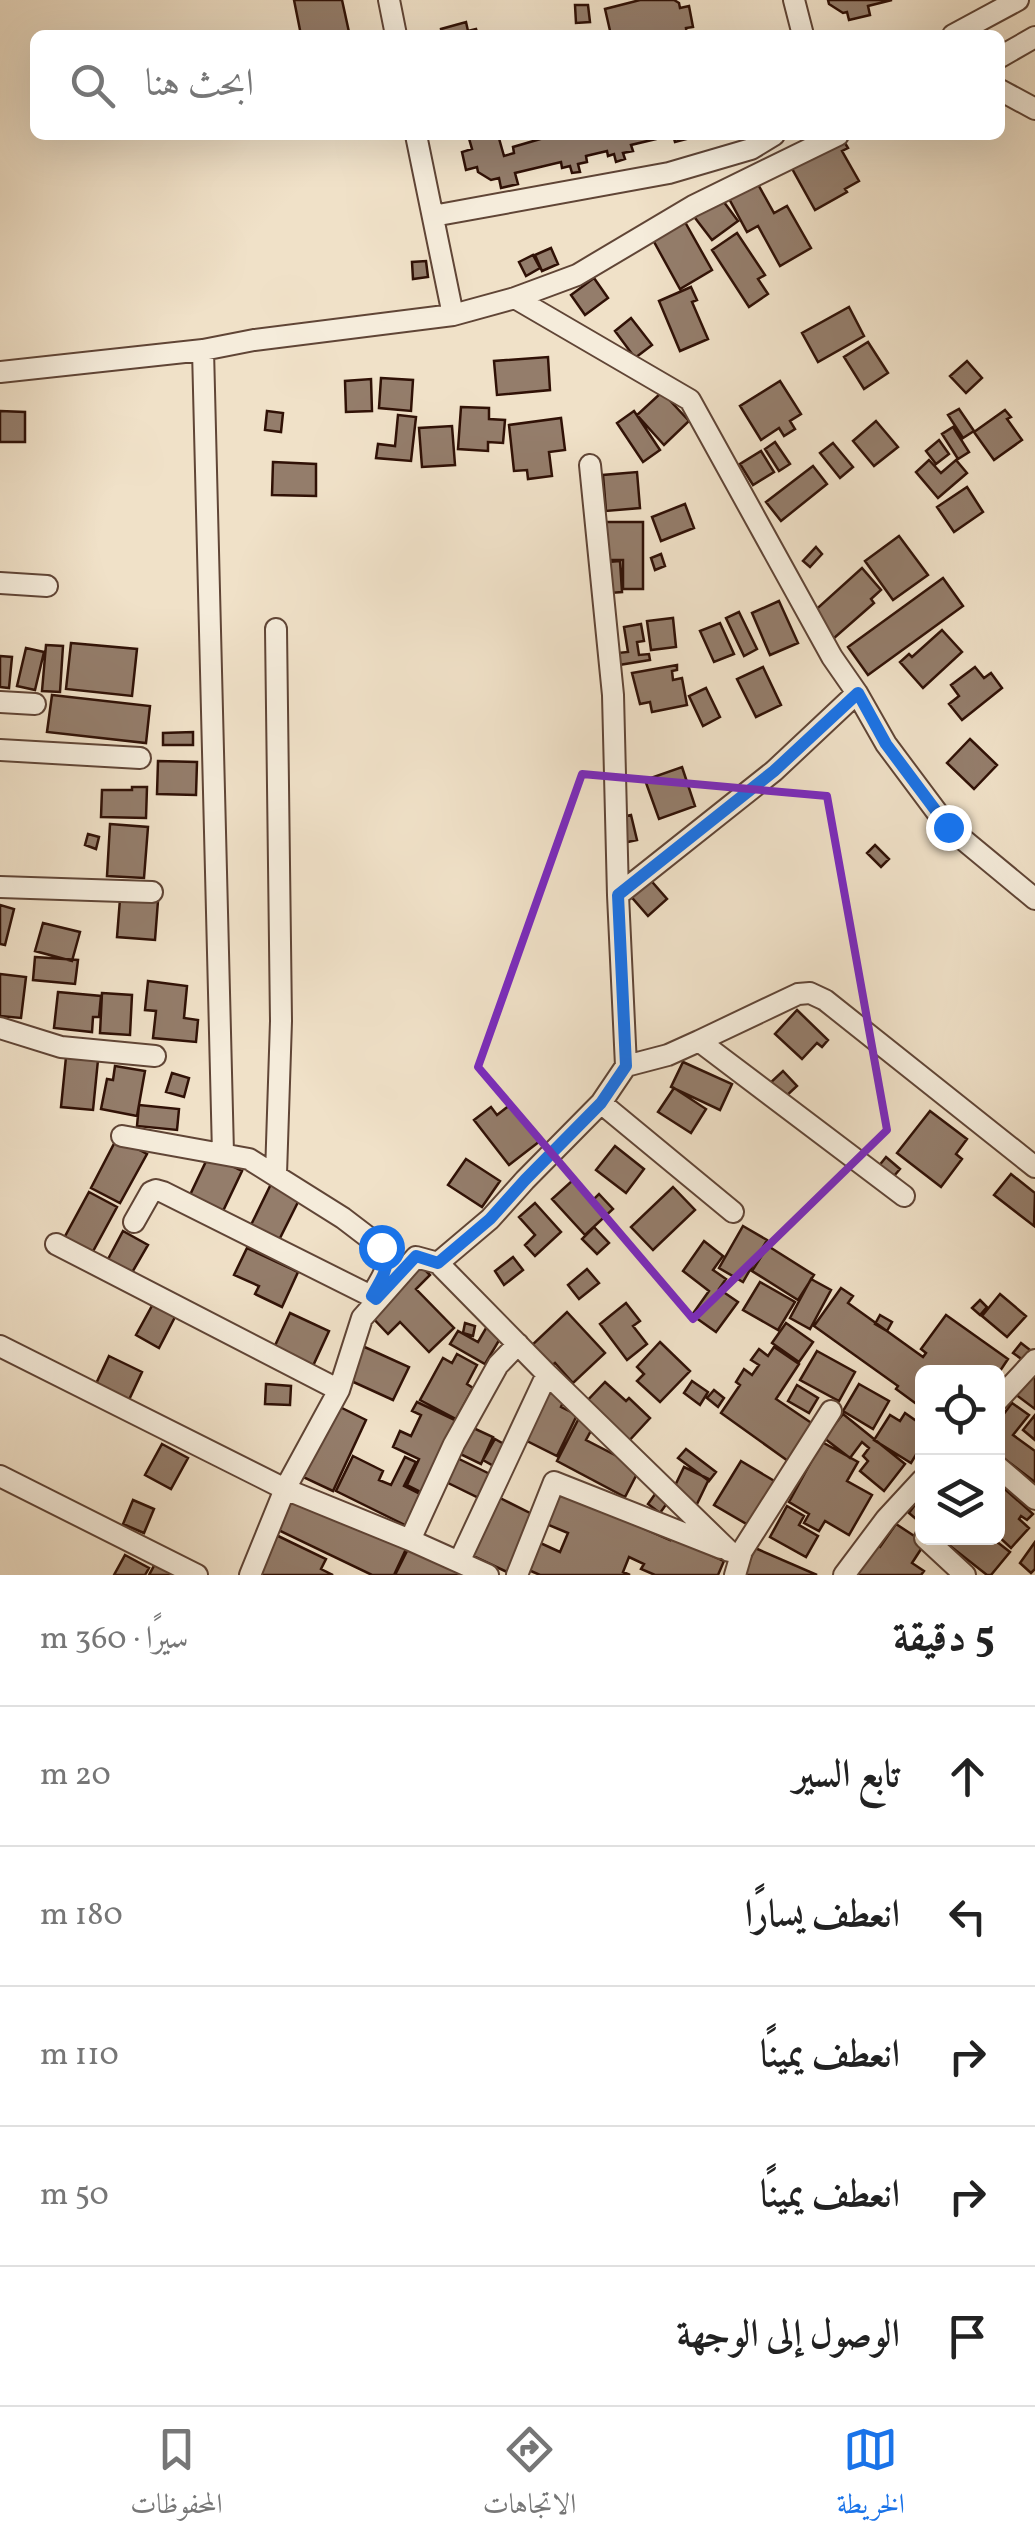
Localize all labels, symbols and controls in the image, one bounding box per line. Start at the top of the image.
search box [30,30,1005,140]
icon: search [65,58,120,113]
text: ابحث هنا [145,59,254,112]
route end [926,805,972,851]
route start [359,1225,405,1271]
map controls [915,1365,1005,1545]
button: locate [915,1365,1005,1455]
button: layers [915,1455,1005,1545]
text: 5 دقيقة [893,1610,995,1669]
text: سيرًا · 360 m [40,1618,188,1662]
icon: ahead [940,1749,995,1804]
text: تابع السير [793,1750,900,1803]
text: 20 m [40,1754,111,1798]
icon: left [940,1889,995,1944]
text: انعطف يسارًا [745,1890,900,1943]
text: 180 m [40,1894,123,1938]
icon: right [940,2029,995,2084]
text: انعطف يمينًا [760,2030,900,2083]
text: 110 m [40,2034,119,2078]
icon: right [940,2169,995,2224]
text: انعطف يمينًا [760,2170,900,2223]
text: 50 m [40,2174,109,2218]
icon: arrive [940,2309,995,2364]
text: الوصول إلى الوجهة [677,2310,900,2363]
tab: المحفوظات [130,2422,222,2531]
tab: الاتجاهات [483,2422,576,2531]
tab: الخريطة [837,2422,905,2531]

